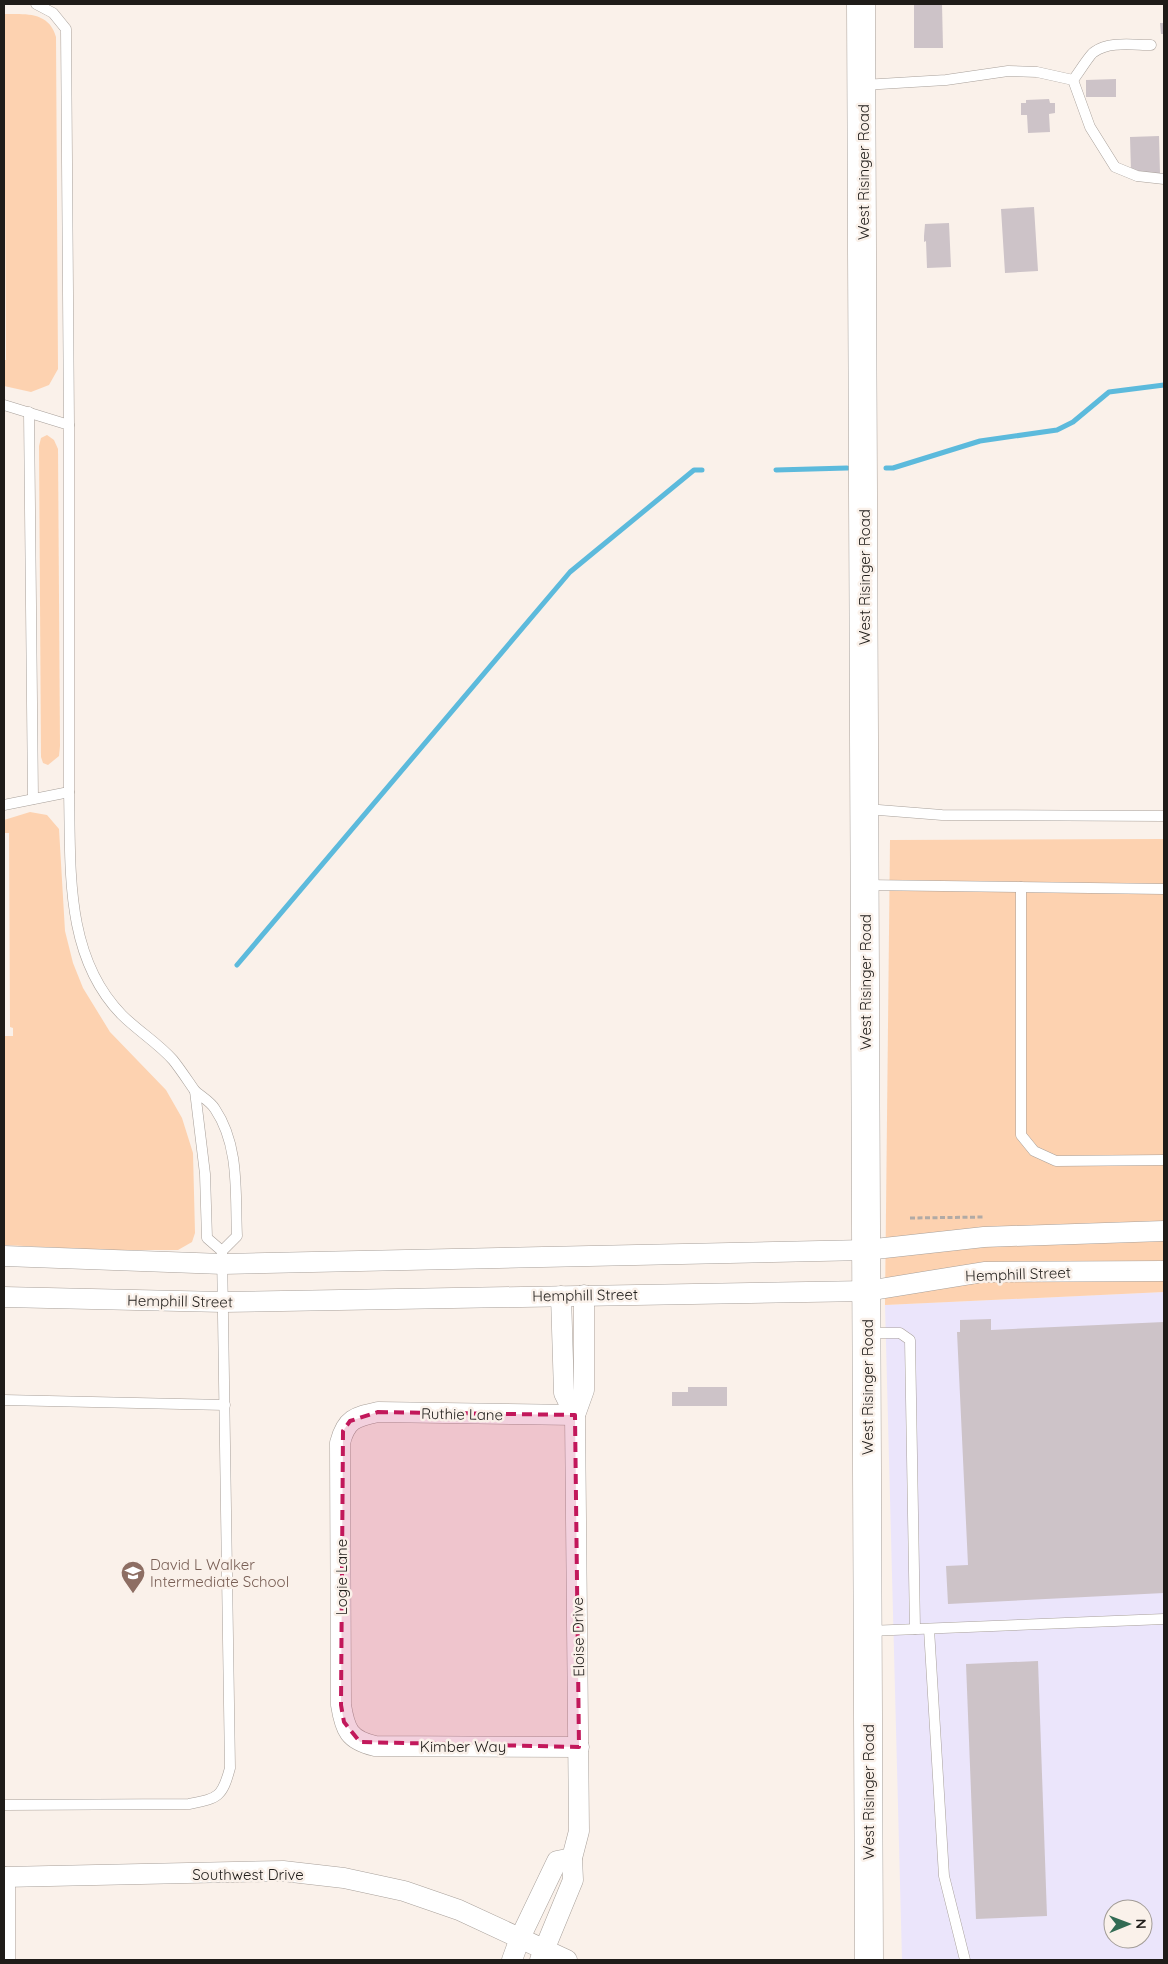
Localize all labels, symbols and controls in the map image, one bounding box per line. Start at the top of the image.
street label: West Risinger Road [854,104,873,240]
street label: West Risinger Road [855,509,874,645]
street label: West Risinger Road [856,914,875,1050]
street label: Hemphill Street [965,1263,1071,1285]
street label: Hemphill Street [532,1285,638,1305]
street label: Hemphill Street [127,1291,233,1311]
street label: West Risinger Road [858,1319,877,1455]
street label: Ruthie Lane [421,1404,503,1424]
street label: Logie Lane [332,1539,351,1615]
place label: David L Walker Intermediate School [150,1555,289,1591]
school or university icon: David L Walker Intermediate School [120,1560,146,1594]
street label: Eloise Drive [568,1597,588,1677]
street label: West Risinger Road [859,1724,878,1860]
street label: Kimber Way [420,1737,506,1756]
street label: Southwest Drive [192,1865,304,1884]
north arrow [1103,1899,1153,1949]
text: N [1132,1918,1150,1929]

